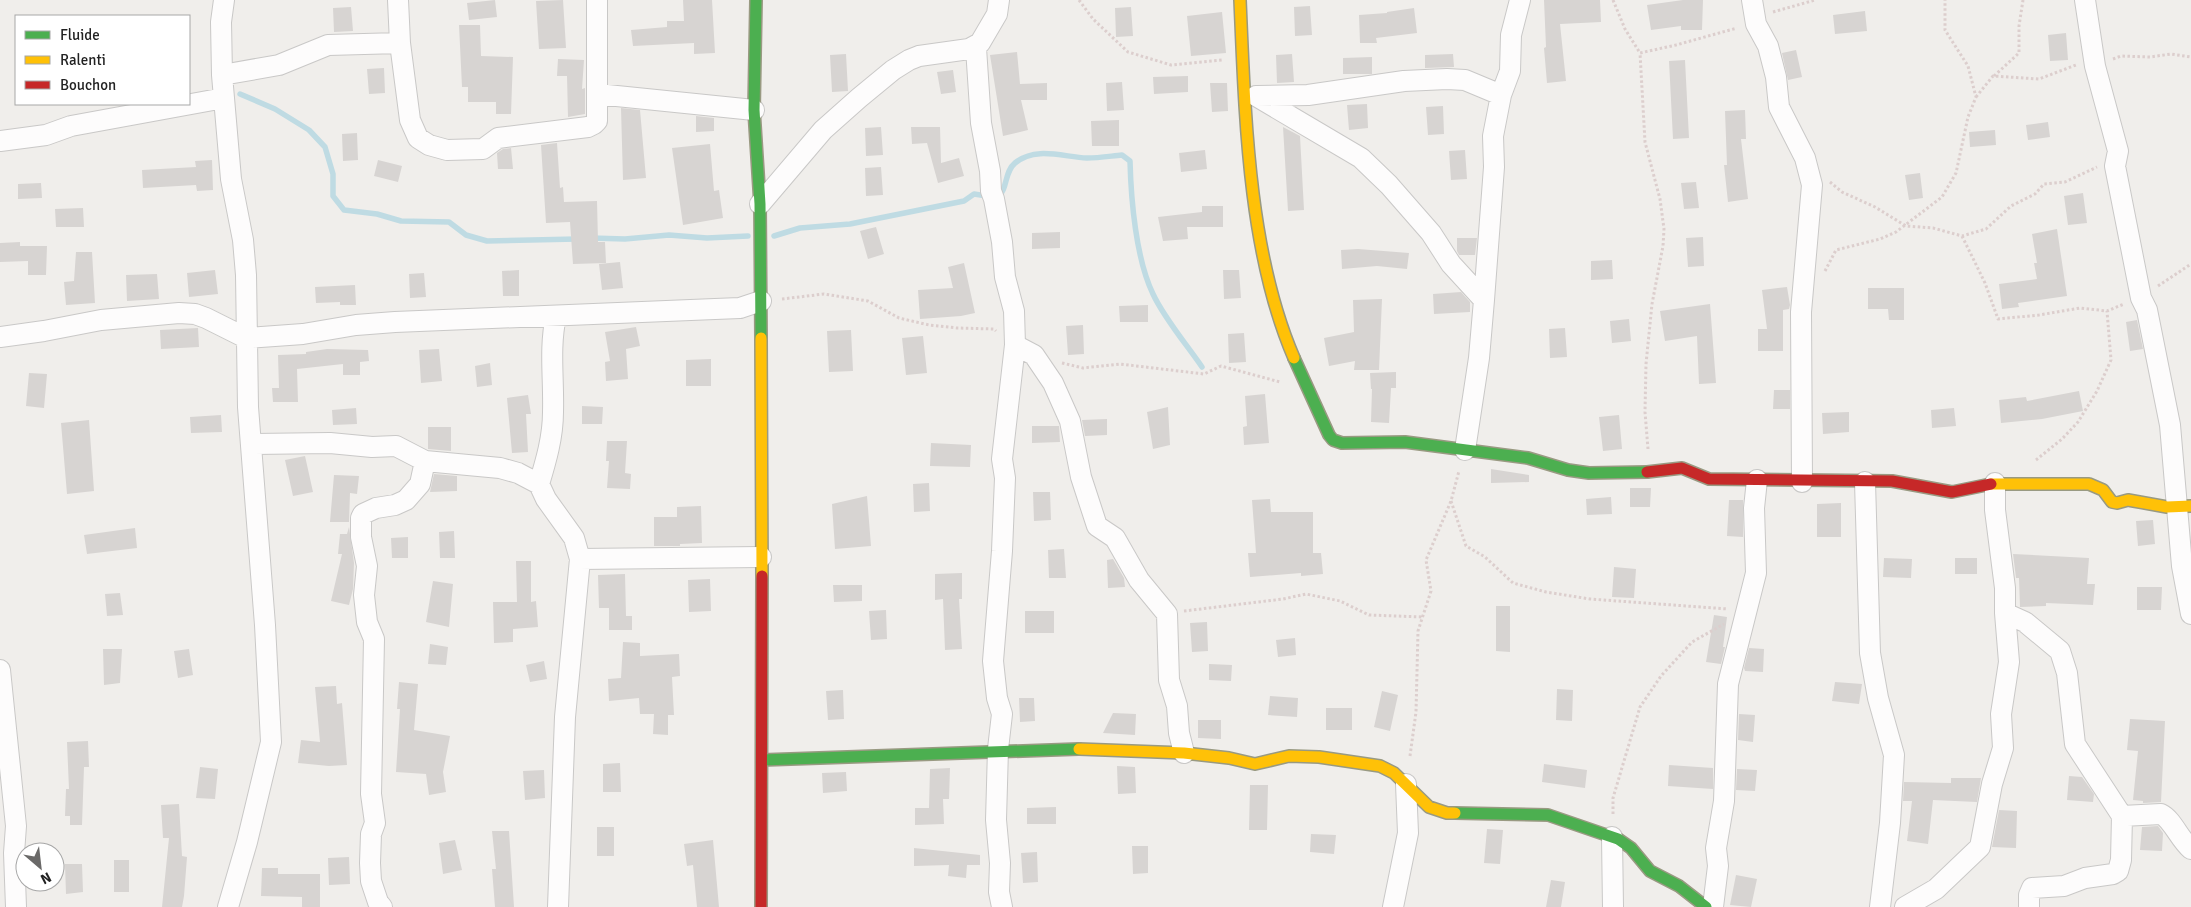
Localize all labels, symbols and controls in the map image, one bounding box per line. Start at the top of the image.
legend [15,15,190,105]
text: Fluide [60,26,100,44]
text: Ralenti [60,51,106,69]
text: Bouchon [60,76,116,94]
north arrow [15,842,65,892]
text: N [38,868,54,888]

